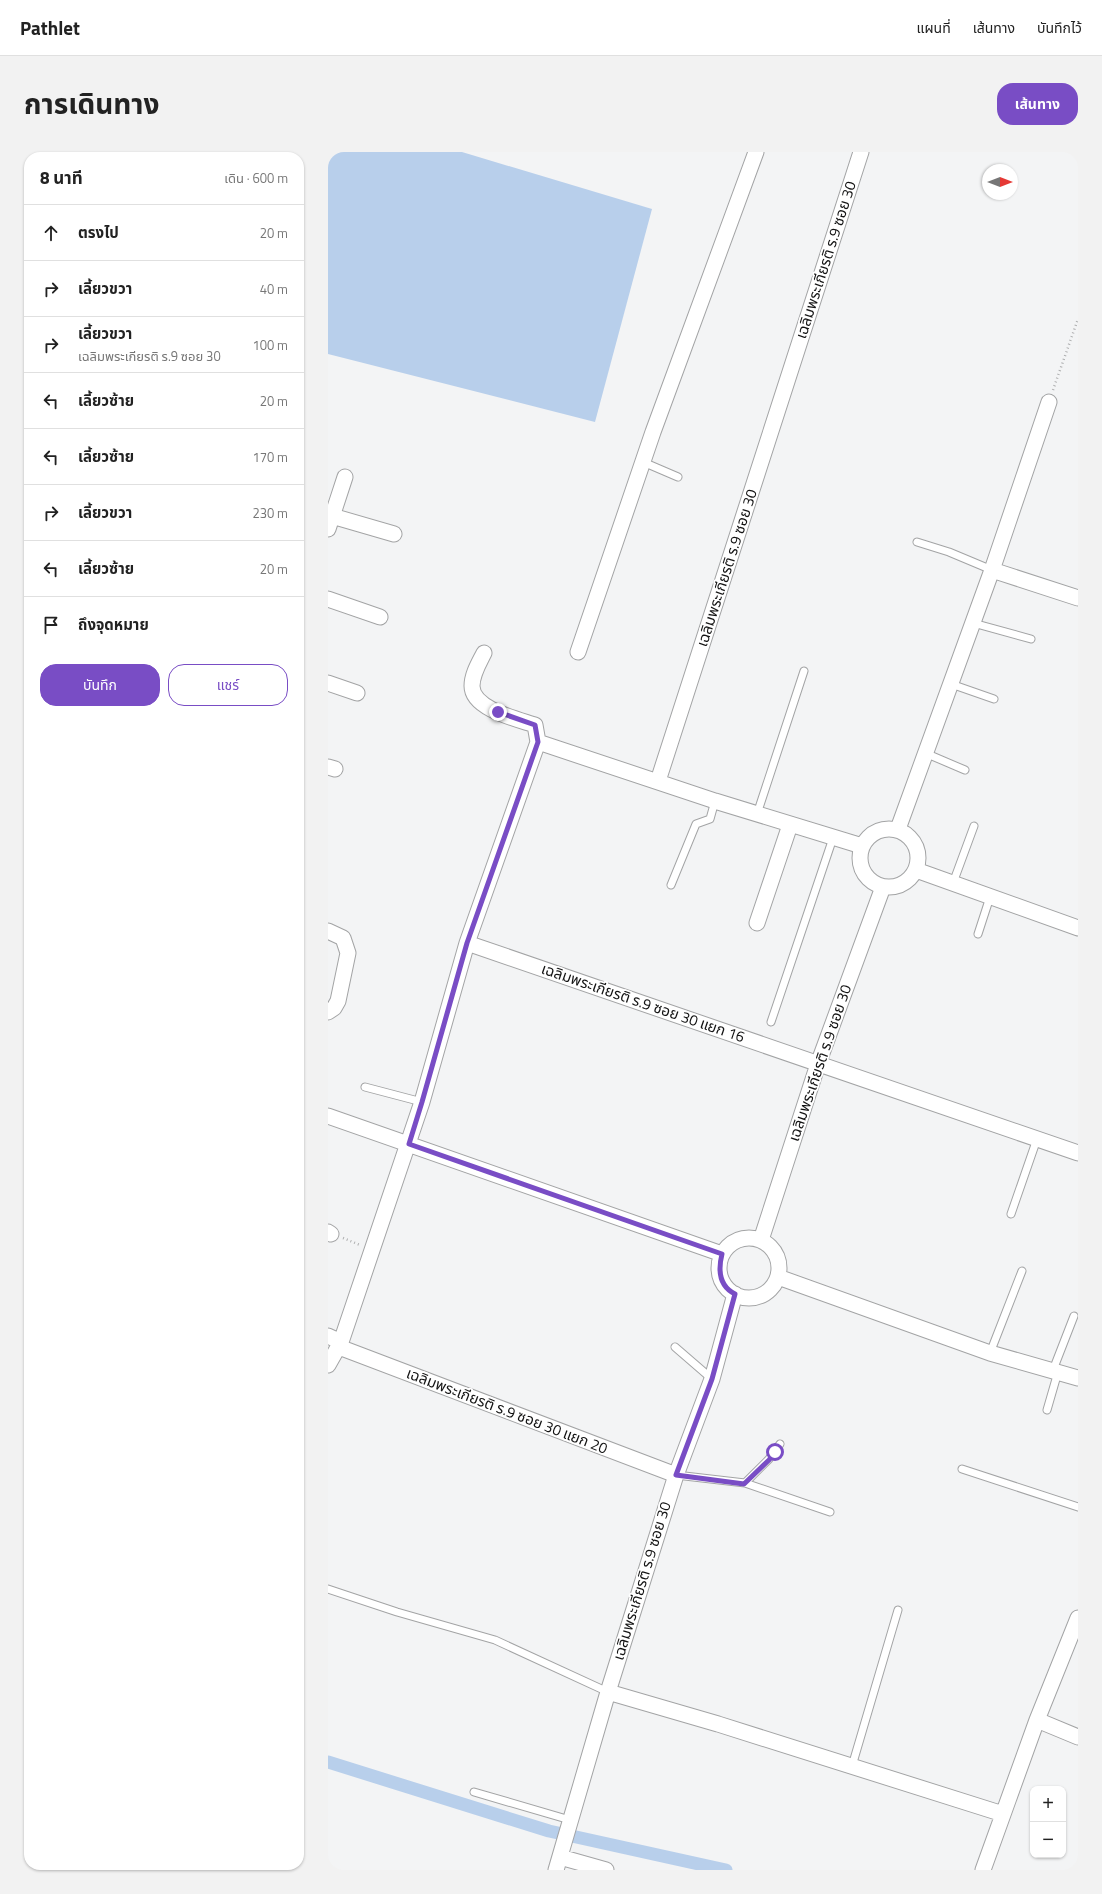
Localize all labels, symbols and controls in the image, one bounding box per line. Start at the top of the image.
text: Pathlet [20,13,80,42]
text: แผนที่ [917,17,951,38]
text: เส้นทาง [973,17,1015,38]
text: บันทึกไว้ [1037,17,1082,38]
text: การเดินทาง [24,82,159,125]
button: เส้นทาง [997,83,1078,125]
north arrow [982,164,1018,200]
text: 8 นาที [40,165,83,191]
text: เดิน · 600 m [224,168,288,188]
street label: เฉลิมพระเกียรติ ร.9 ซอย 30 [789,178,862,342]
text: ตรงไป [78,221,119,244]
icon: ahead [40,222,62,244]
text: 20 m [260,223,288,243]
text: เลี้ยวขวา [78,277,132,300]
icon: right [40,278,62,300]
text: 40 m [260,279,288,299]
text: เลี้ยวขวา [78,322,132,345]
icon: right [40,334,62,356]
text: 100 m [252,335,288,355]
text: เฉลิมพระเกียรติ ร.9 ซอย 30 [78,346,221,366]
text: เลี้ยวซ้าย [78,389,134,412]
icon: left [40,390,62,412]
text: 20 m [260,391,288,411]
text: เลี้ยวซ้าย [78,445,134,468]
icon: left [40,446,62,468]
text: 170 m [252,447,288,467]
street label: เฉลิมพระเกียรติ ร.9 ซอย 30 [690,486,763,650]
text: เลี้ยวขวา [78,501,132,524]
icon: right [40,502,62,524]
text: 230 m [252,503,288,523]
text: เลี้ยวซ้าย [78,557,134,580]
icon: left [40,558,62,580]
text: 20 m [260,559,288,579]
text: ถึงจุดหมาย [78,613,149,636]
icon: arrive [40,614,62,636]
button: บันทึก [40,664,160,706]
button: แชร์ [168,664,288,706]
route end [489,703,507,721]
street label: เฉลิมพระเกียรติ ร.9 ซอย 30 แยก 16 [538,957,748,1048]
street label: เฉลิมพระเกียรติ ร.9 ซอย 30 [782,981,857,1144]
street label: เฉลิมพระเกียรติ ร.9 ซอย 30 แยก 20 [403,1361,611,1460]
route start [766,1443,784,1461]
street label: เฉลิมพระเกียรติ ร.9 ซอย 30 [606,1499,677,1663]
map controls [1030,1786,1066,1858]
button: + [1030,1786,1066,1822]
button: − [1030,1822,1066,1858]

